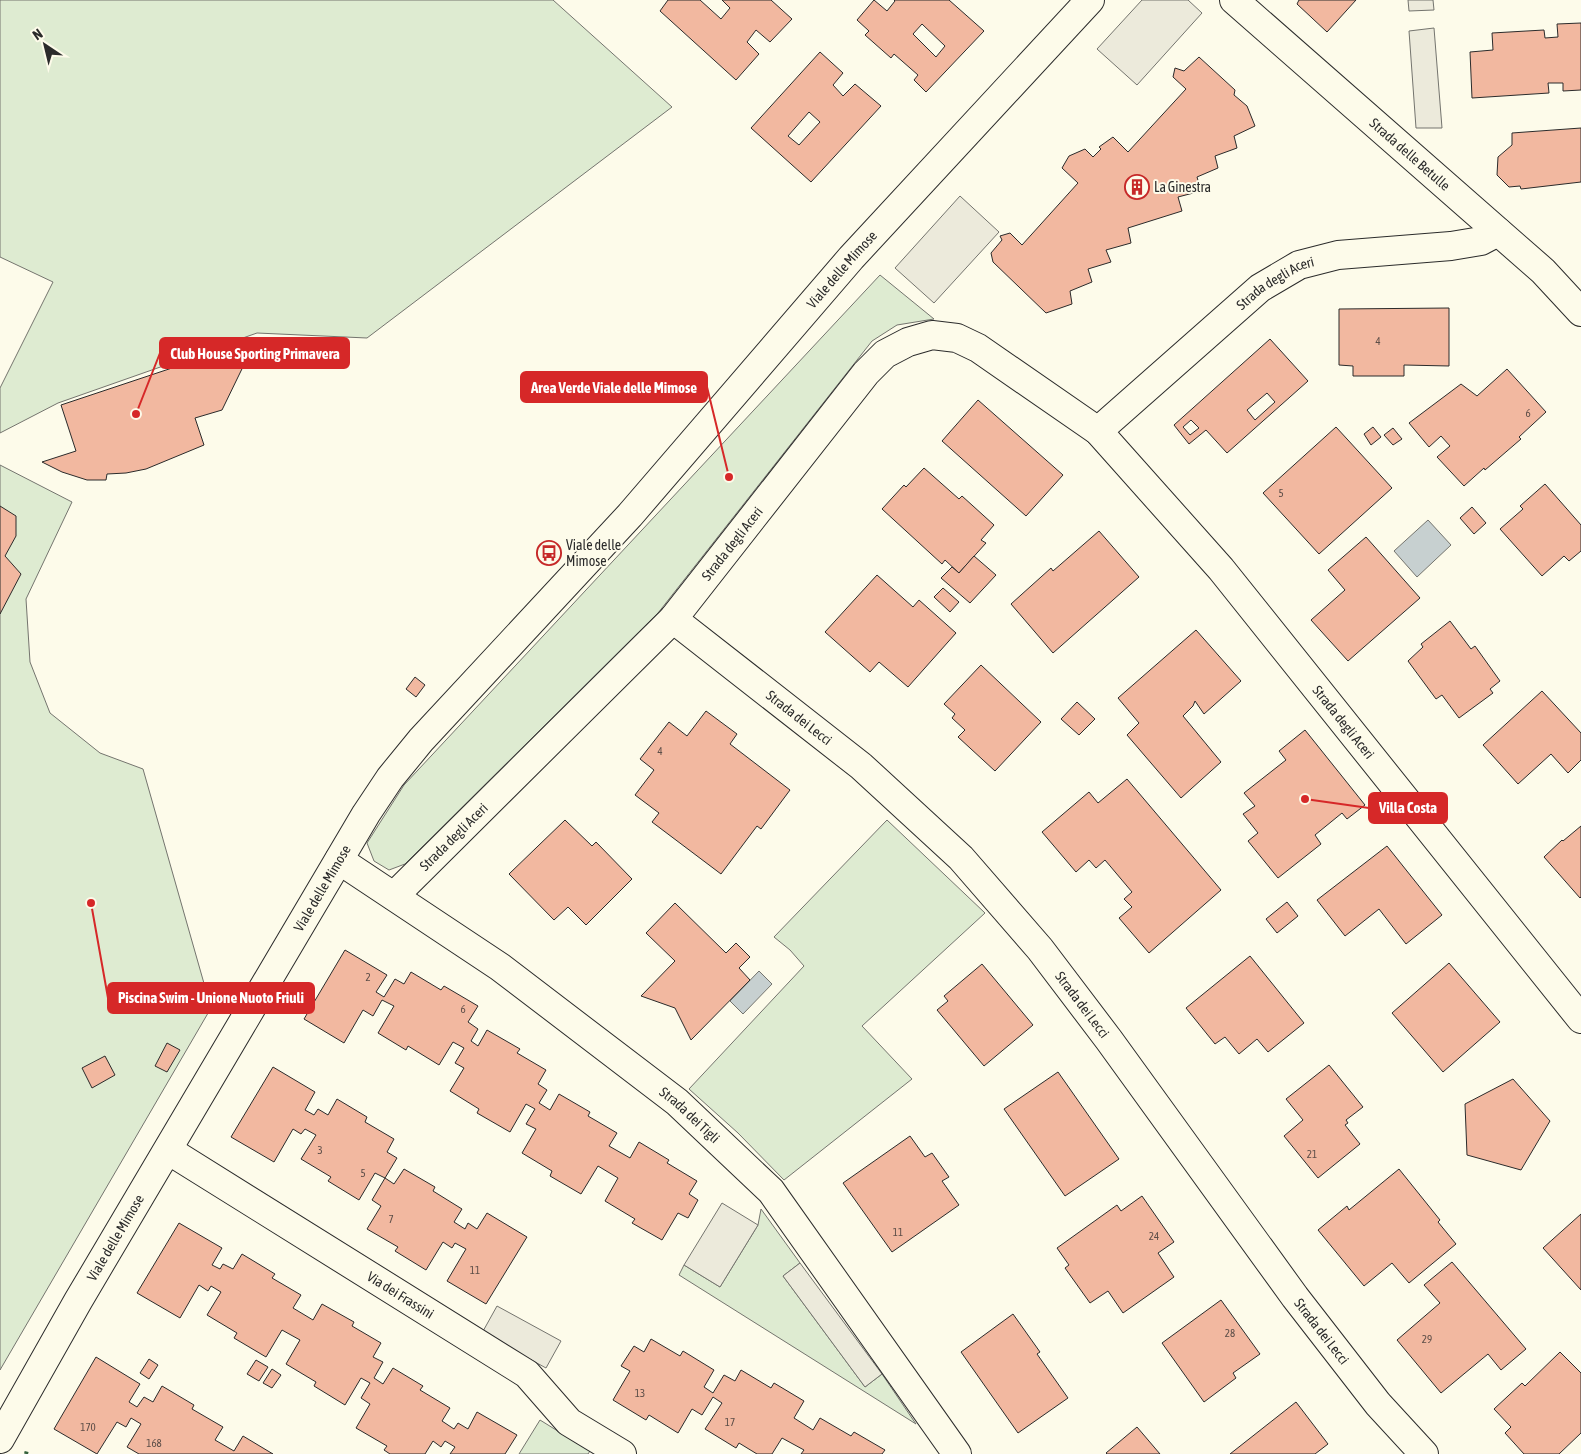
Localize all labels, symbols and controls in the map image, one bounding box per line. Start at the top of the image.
north arrow [20,20,70,70]
text: N [30,25,46,43]
street label: Strada delle Betulle [1367,115,1453,194]
building icon: La Ginestra [1124,174,1150,200]
place label: La Ginestra [1154,179,1211,195]
street label: Viale delle Mimose [804,227,880,311]
street label: Strada degli Aceri [1233,253,1316,313]
house number: 4 [1375,335,1381,347]
callout: Club House Sporting Primavera [160,338,349,368]
text: Club House Sporting Primavera [170,345,340,362]
callout: Area Verde Viale delle Mimose [521,372,707,402]
text: Area Verde Viale delle Mimose [530,379,697,396]
house number: 6 [1525,407,1531,419]
house number: 5 [1278,487,1284,499]
street label: Strada degli Aceri [698,504,766,584]
place label: Viale delle Mimose [566,537,621,569]
bus stop icon: Viale delle Mimose [536,540,562,566]
street label: Strada degli Aceri [1309,682,1378,762]
street label: Strada dei Lecci [763,687,835,748]
house number: 4 [657,745,663,757]
callout: Villa Costa [1369,793,1447,823]
text: Villa Costa [1378,799,1437,816]
street label: Strada degli Aceri [416,800,491,874]
street label: Viale delle Mimose [290,842,354,934]
street label: Strada dei Lecci [1052,968,1112,1041]
house number: 2 [365,971,371,983]
callout: Piscina Swim - Unione Nuoto Friuli [108,983,314,1013]
text: Piscina Swim - Unione Nuoto Friuli [118,989,304,1006]
house number: 6 [460,1003,466,1015]
street label: Strada dei Tigli [656,1084,723,1146]
house number: 3 [317,1144,323,1156]
house number: 21 [1307,1148,1317,1160]
house number: 5 [360,1167,366,1179]
street label: Viale delle Mimose [84,1192,147,1284]
house number: 7 [388,1213,394,1225]
house number: 11 [893,1226,903,1238]
house number: 24 [1149,1230,1159,1242]
house number: 11 [470,1264,480,1276]
street label: Via dei Frassini [364,1268,437,1322]
street label: Strada dei Lecci [1291,1295,1352,1367]
house number: 28 [1225,1327,1235,1339]
house number: 29 [1422,1333,1432,1345]
house number: 13 [635,1387,645,1399]
house number: 17 [725,1416,735,1428]
house number: 170 [80,1421,96,1433]
house number: 168 [146,1437,162,1449]

